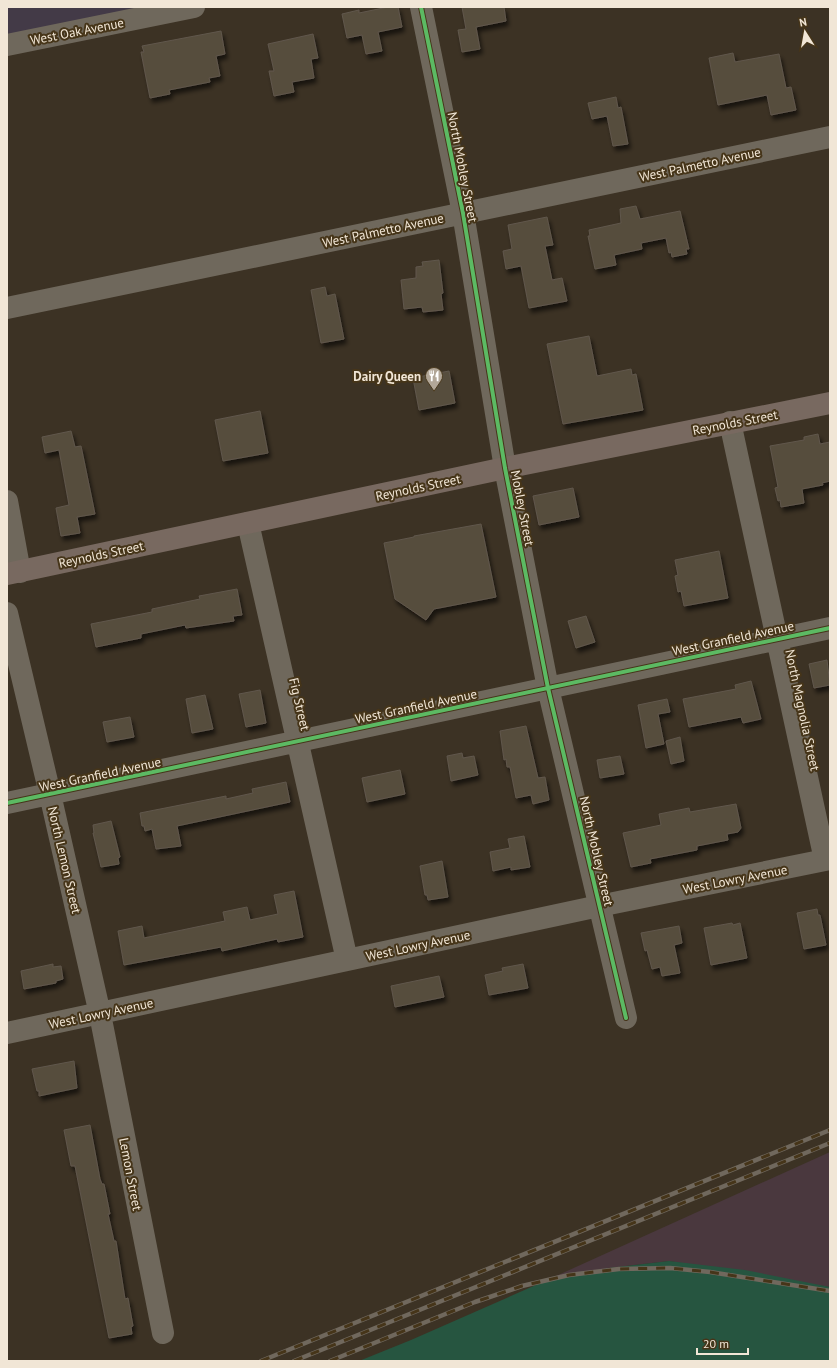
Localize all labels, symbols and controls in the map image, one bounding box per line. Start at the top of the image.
north arrow [785,12,825,52]
street label: West Oak Avenue [29,14,125,49]
text: N [798,15,808,30]
street label: North Mobley Street [443,110,482,224]
street label: West Palmetto Avenue [638,143,762,186]
street label: West Palmetto Avenue [321,209,445,252]
restaurant icon: Dairy Queen [424,366,444,391]
place label: Dairy Queen [353,368,421,385]
street label: Reynolds Street [691,406,780,439]
street label: Mobley Street [507,469,538,548]
street label: Reynolds Street [374,470,463,505]
street label: Reynolds Street [57,537,146,572]
street label: West Granfield Avenue [671,617,796,660]
street label: North Magnolia Street [781,648,824,773]
street label: Fig Street [285,676,314,733]
street label: West Granfield Avenue [354,685,479,728]
street label: West Granfield Avenue [38,753,163,796]
street label: North Mobley Street [576,795,618,908]
street label: North Lemon Street [44,805,85,916]
street label: West Lowry Avenue [681,861,789,898]
street label: West Lowry Avenue [364,926,472,965]
street label: West Lowry Avenue [47,994,155,1033]
street label: Lemon Street [115,1136,146,1213]
scale bar [697,1330,748,1356]
text: 20 m [703,1336,729,1351]

